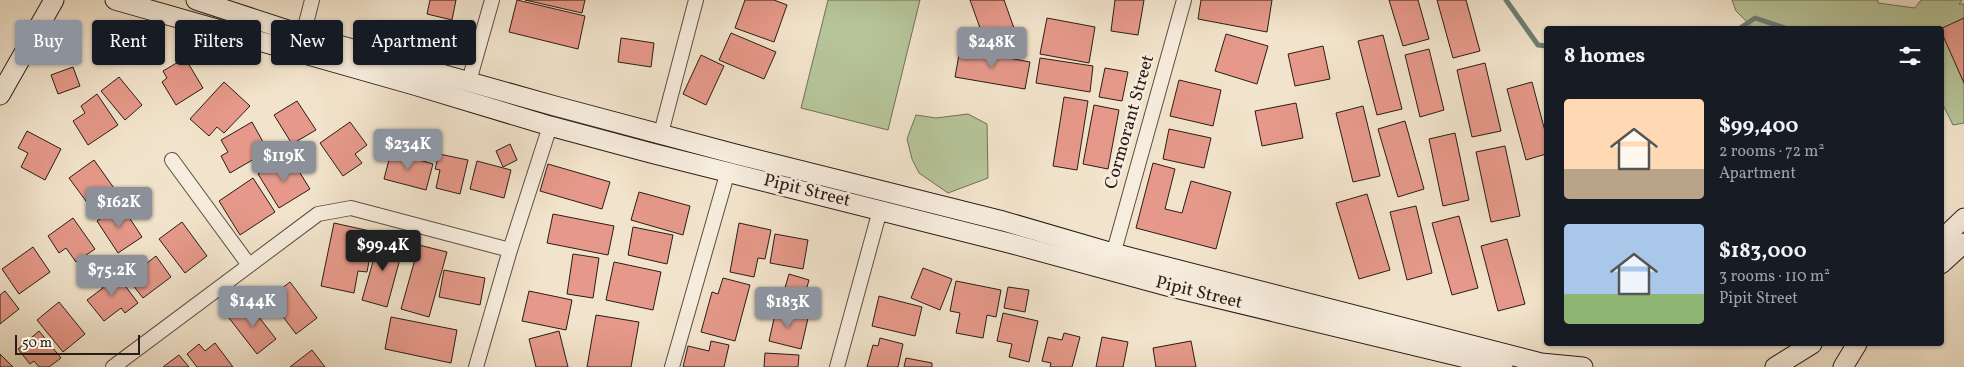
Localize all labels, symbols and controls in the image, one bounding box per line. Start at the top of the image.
chip: Buy [15,20,82,65]
chip: Rent [92,20,165,65]
chip: Filters [175,20,261,65]
chip: New [271,20,343,65]
chip: Apartment [353,20,476,65]
pin: $248K [957,27,1027,69]
text: $248K [969,32,1015,54]
text: 8 homes [1564,42,1645,71]
icon: filters [1896,42,1924,70]
street label: Cormorant Street [1099,52,1161,192]
text: $99,400 [1719,112,1798,141]
icon: home [1604,119,1664,179]
pin: $234K [373,128,443,171]
text: $234K [385,134,431,156]
pin: $119K [249,140,319,183]
text: 2 rooms · 72 m² [1719,141,1824,163]
text: $119K [263,146,305,168]
text: Apartment [1719,163,1796,185]
street label: Pipit Street [761,168,853,214]
pin: $162K [84,186,154,229]
text: $162K [97,192,141,214]
pin: $99.4K [342,230,424,272]
text: $99.4K [357,235,409,257]
text: $183,000 [1719,237,1807,266]
icon: home [1604,244,1664,304]
pin: $75.2K [71,254,153,297]
text: $75.2K [88,260,136,282]
text: 3 rooms · 110 m² [1719,266,1830,288]
street label: Pipit Street [1153,270,1245,316]
pin: $144K [218,286,288,328]
pin: $183K [753,286,823,329]
text: Pipit Street [1719,288,1798,310]
text: $144K [230,291,276,313]
text: $183K [766,292,810,314]
scale bar [15,332,140,355]
text: 50 m [22,334,52,353]

